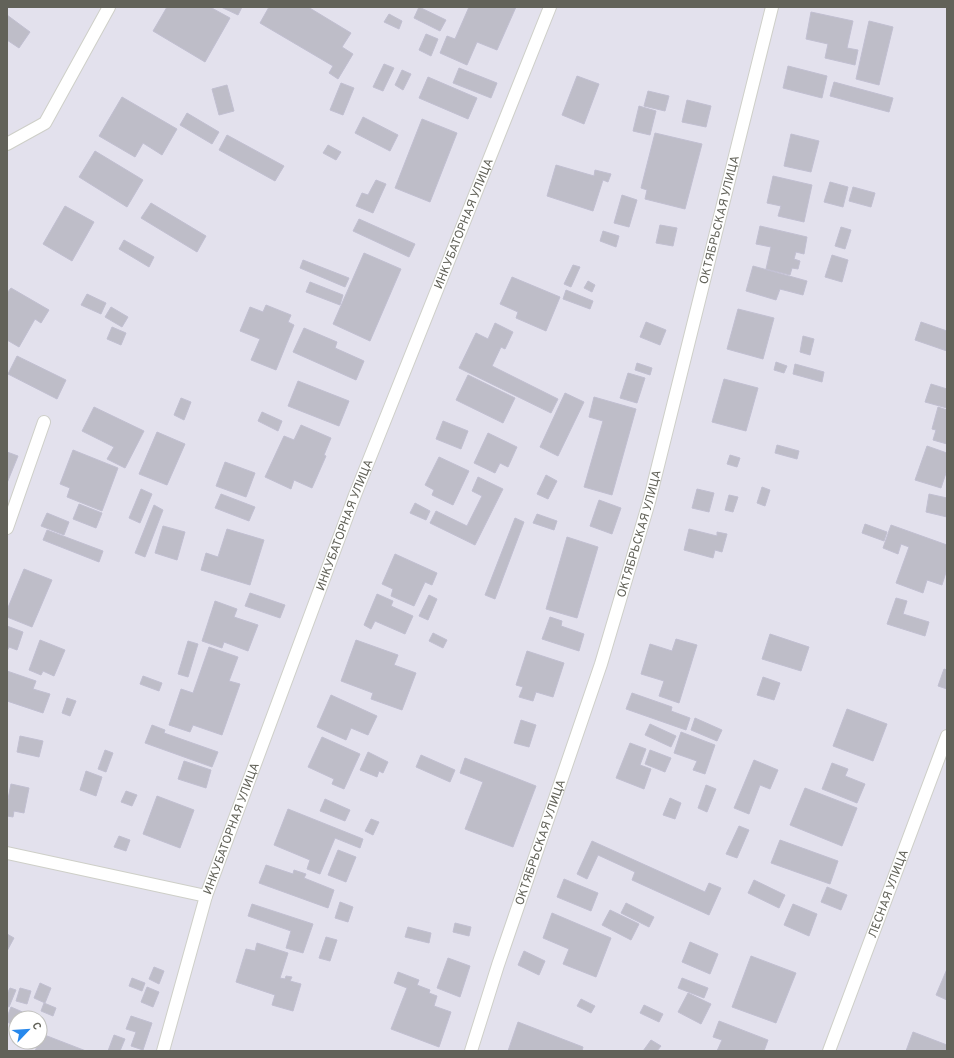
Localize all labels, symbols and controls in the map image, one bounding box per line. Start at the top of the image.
street label: ОКТЯБРЬСКАЯ УЛИЦА [696,154,744,286]
street label: ИНКУБАТОРНАЯ УЛИЦА [431,156,498,292]
street label: ИНКУБАТОРНАЯ УЛИЦА [313,457,378,593]
street label: ОКТЯБРЬСКАЯ УЛИЦА [614,468,666,600]
street label: ИНКУБАТОРНАЯ УЛИЦА [200,761,264,897]
street label: ОКТЯБРЬСКАЯ УЛИЦА [512,777,570,908]
street label: ЛЕСНАЯ УЛИЦА [865,848,913,941]
north arrow [8,1010,48,1050]
text: С [28,1020,44,1032]

